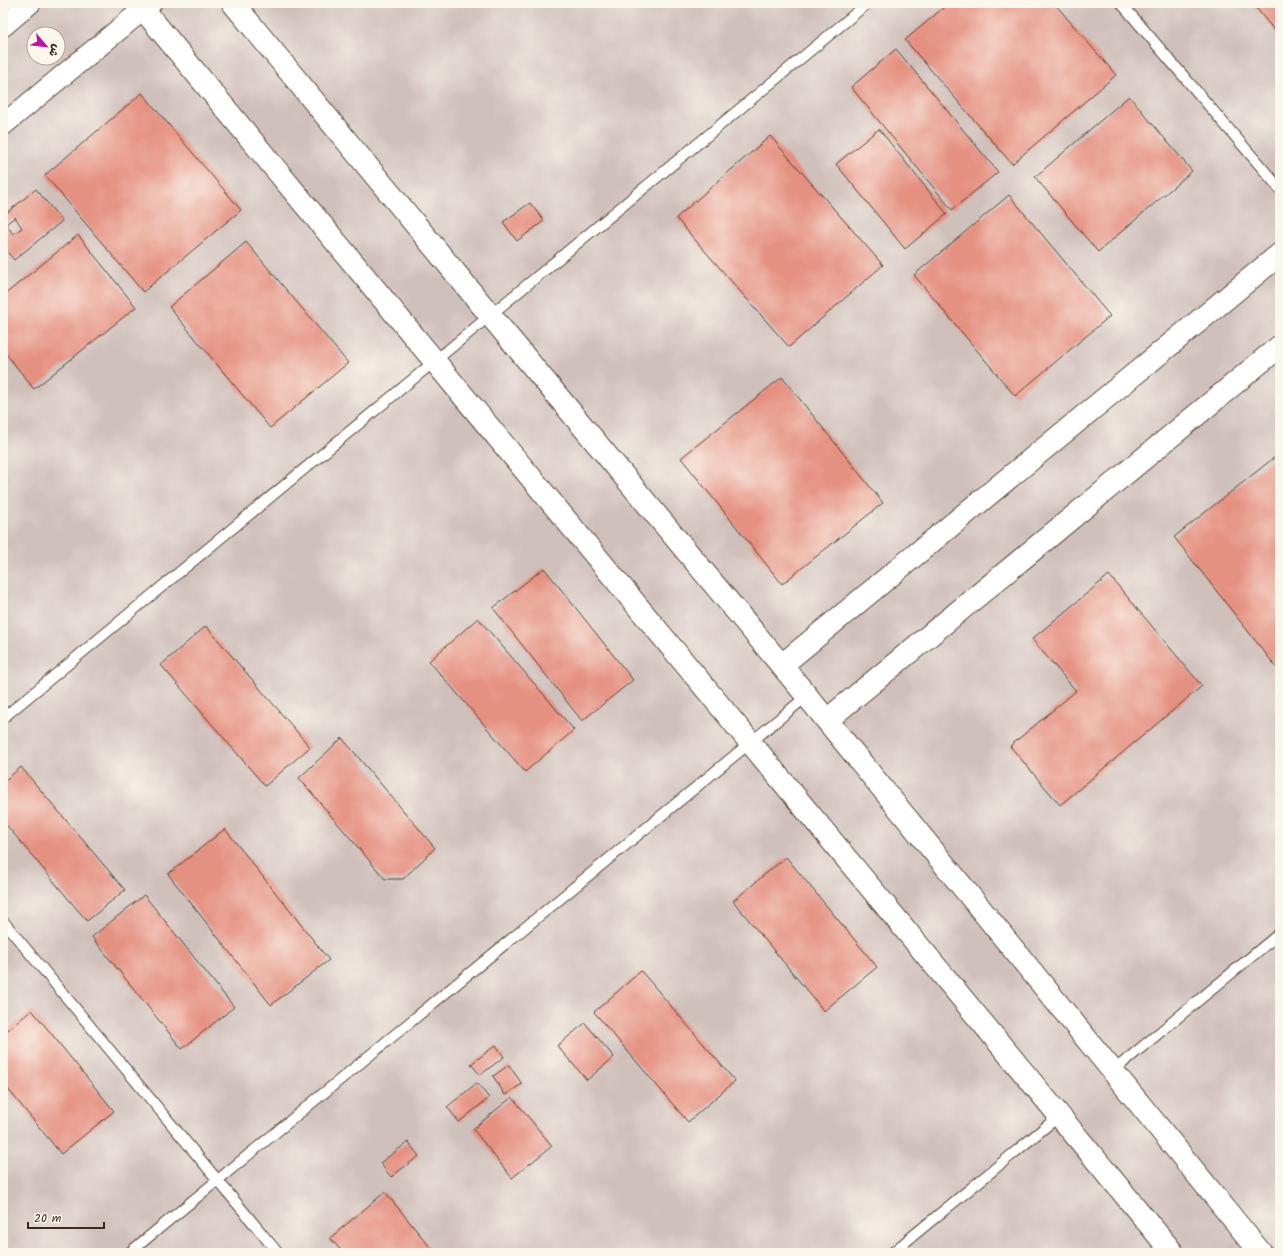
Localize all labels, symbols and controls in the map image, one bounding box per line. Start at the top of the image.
north arrow [26,26,66,66]
text: ش [43,41,65,60]
scale bar [28,1204,104,1230]
text: 20 m [34,1209,62,1228]

